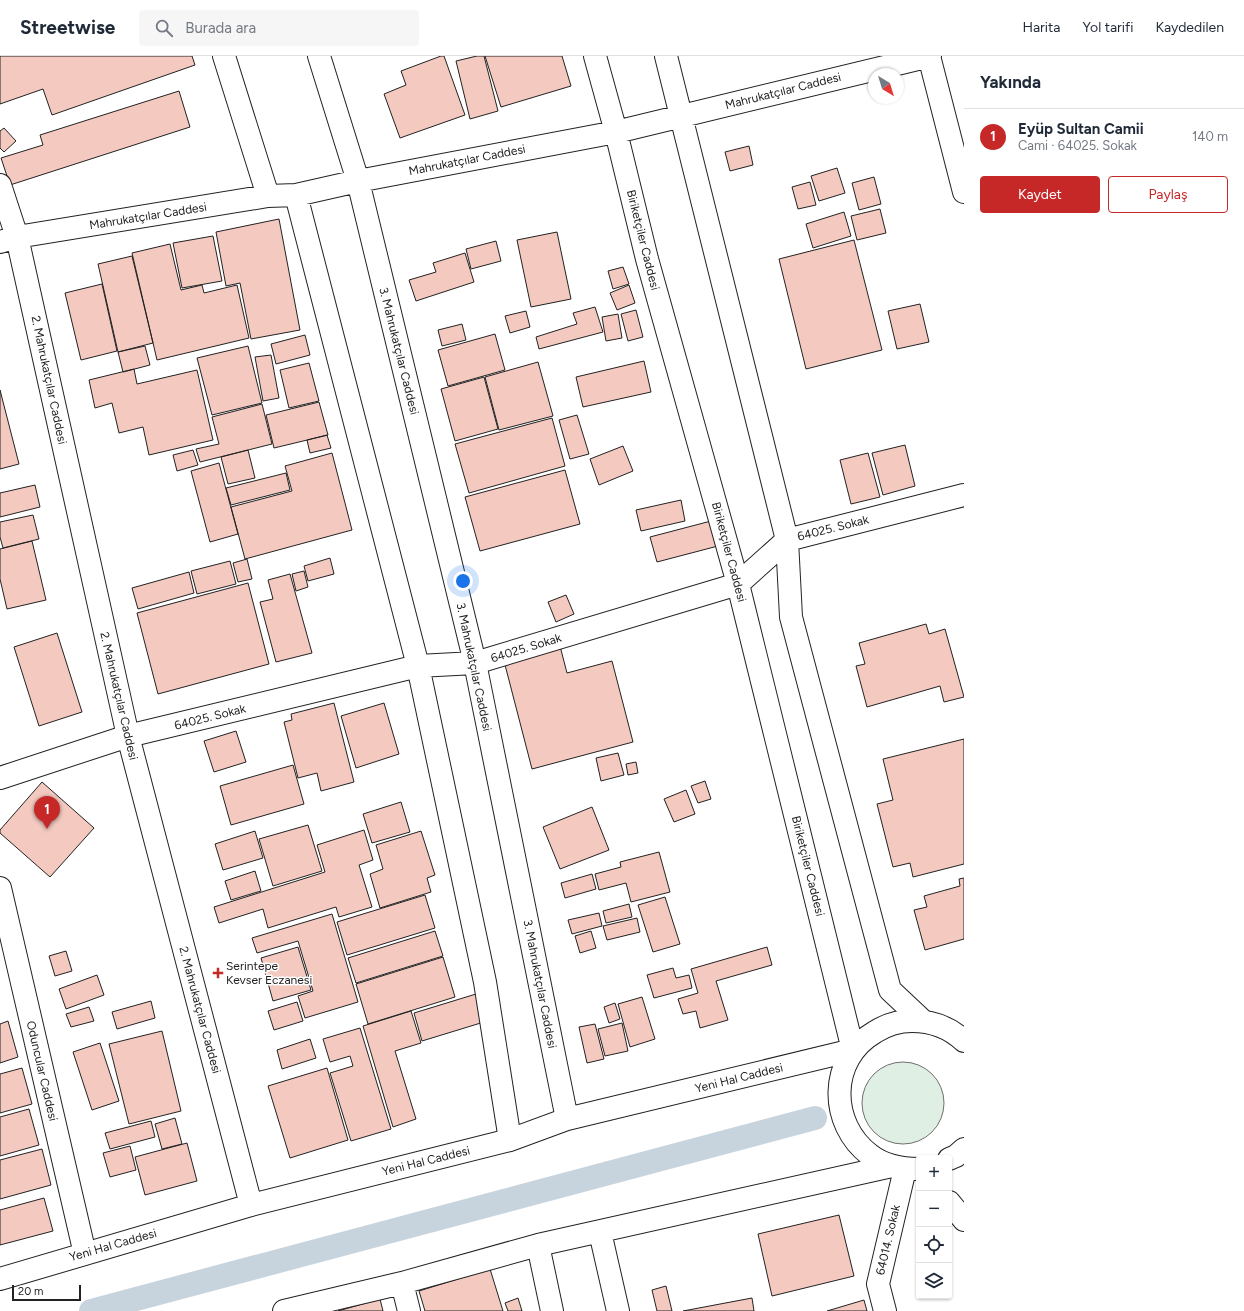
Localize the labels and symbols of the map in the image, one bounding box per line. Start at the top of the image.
north arrow [868,68,904,104]
street label: Mahrukatçılar Caddesi [724,70,842,112]
street label: Mahrukatçılar Caddesi [407,142,527,178]
street label: Biriketçiler Caddesi [624,188,662,292]
street label: Mahrukatçılar Caddesi [88,200,208,232]
street label: 3. Mahrukatçılar Caddesi [376,286,422,416]
street label: 2. Mahrukatçılar Caddesi [29,314,69,446]
street label: Biriketçiler Caddesi [709,500,749,604]
street label: 64025. Sokak [796,512,870,544]
your location [453,571,473,591]
street label: 3. Mahrukatçılar Caddesi [454,602,494,732]
street label: 2. Mahrukatçılar Caddesi [97,631,141,761]
street label: 64025. Sokak [489,631,563,665]
street label: 64025. Sokak [173,701,247,733]
pin: 1 [34,796,60,829]
street label: Biriketçiler Caddesi [789,814,827,918]
street label: 3. Mahrukatçılar Caddesi [521,918,559,1050]
street label: 2. Mahrukatçılar Caddesi [176,945,224,1075]
place label: Serintepe Kevser Eczanesi [226,959,312,987]
marker: Serintepe Kevser Eczanesi [213,968,223,978]
street label: Oduncular Caddesi [24,1020,60,1122]
street label: Yeni Hal Caddesi [694,1060,784,1096]
street label: Yeni Hal Caddesi [381,1143,471,1179]
street label: 64014. Sokak [873,1203,903,1277]
street label: Yeni Hal Caddesi [68,1226,158,1264]
scale bar [12,1283,81,1302]

